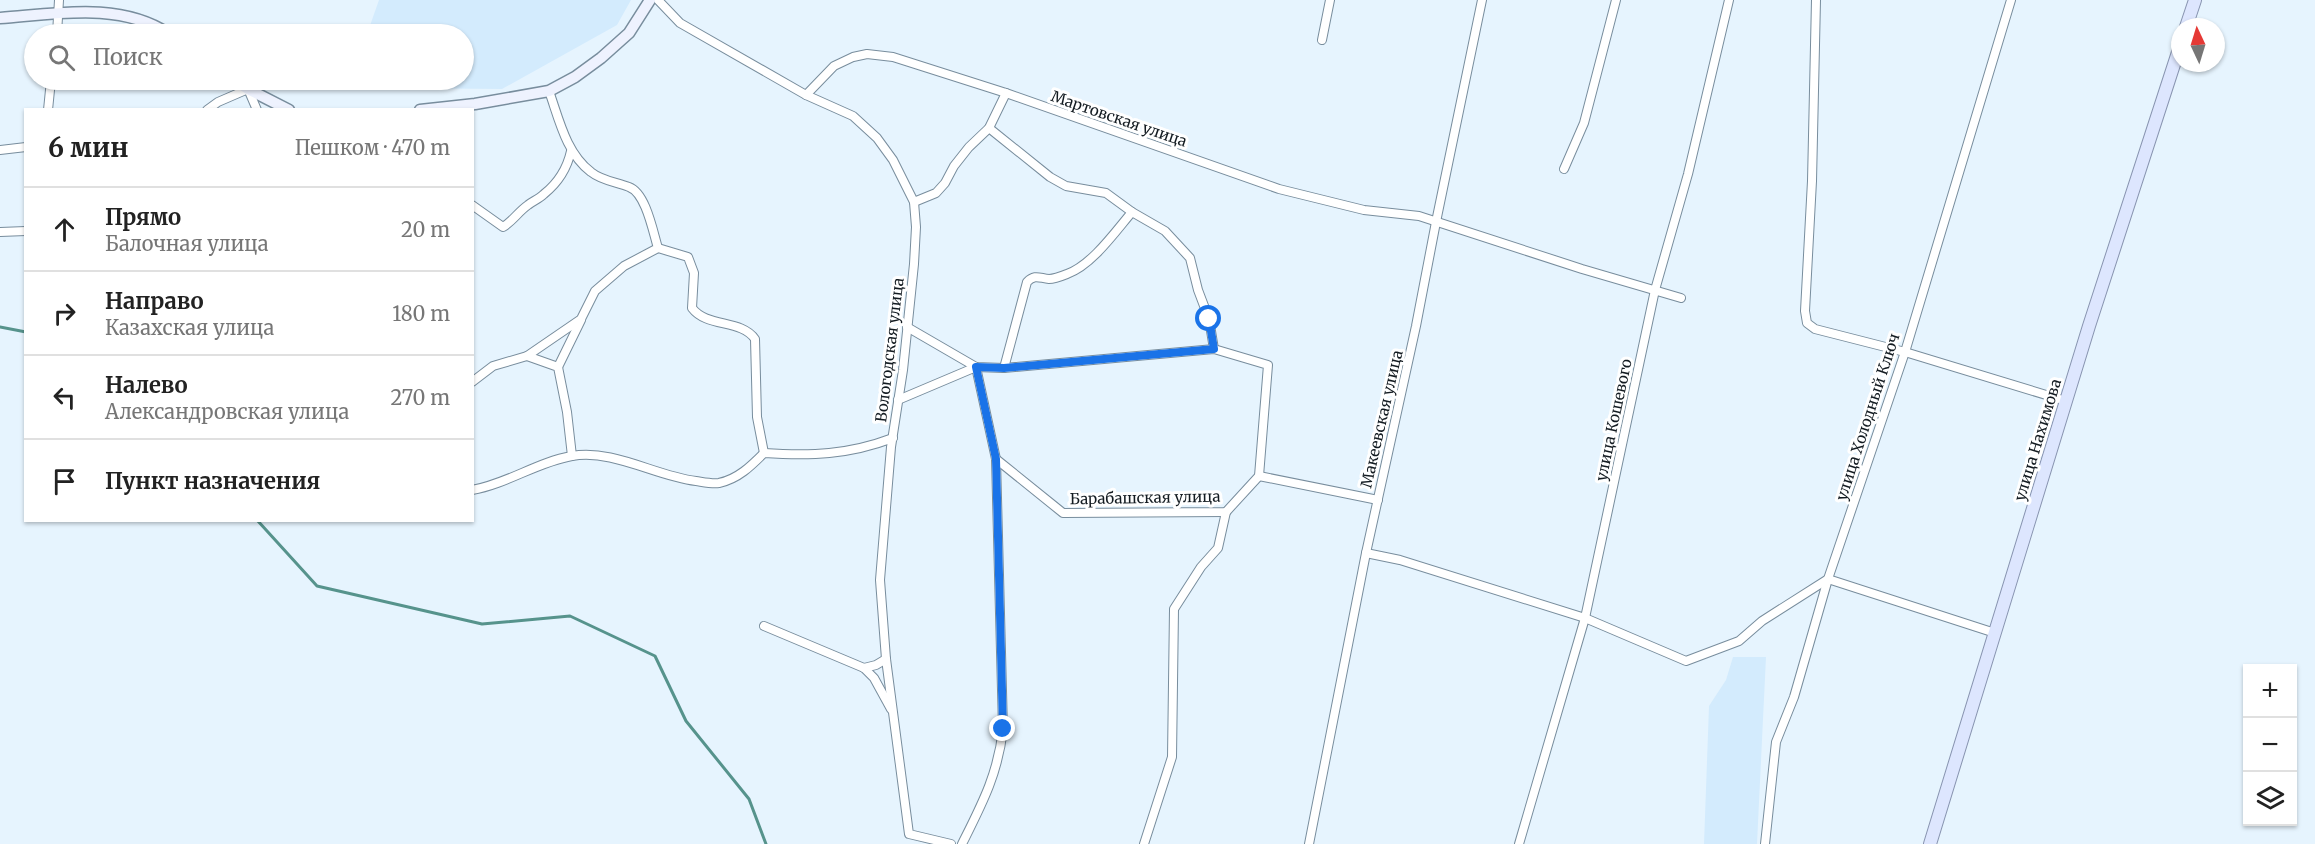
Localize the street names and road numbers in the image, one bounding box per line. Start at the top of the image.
street label: Мартовская улица [1049,86,1190,151]
street label: Вологодская улица [871,277,908,423]
street label: улица Холодный Ключ [1831,331,1904,503]
street label: Макеевская улица [1356,348,1407,490]
street label: улица Кошевого [1591,357,1636,483]
street label: улица Нахимова [2010,377,2065,503]
street label: Барабашская улица [1069,487,1221,508]

